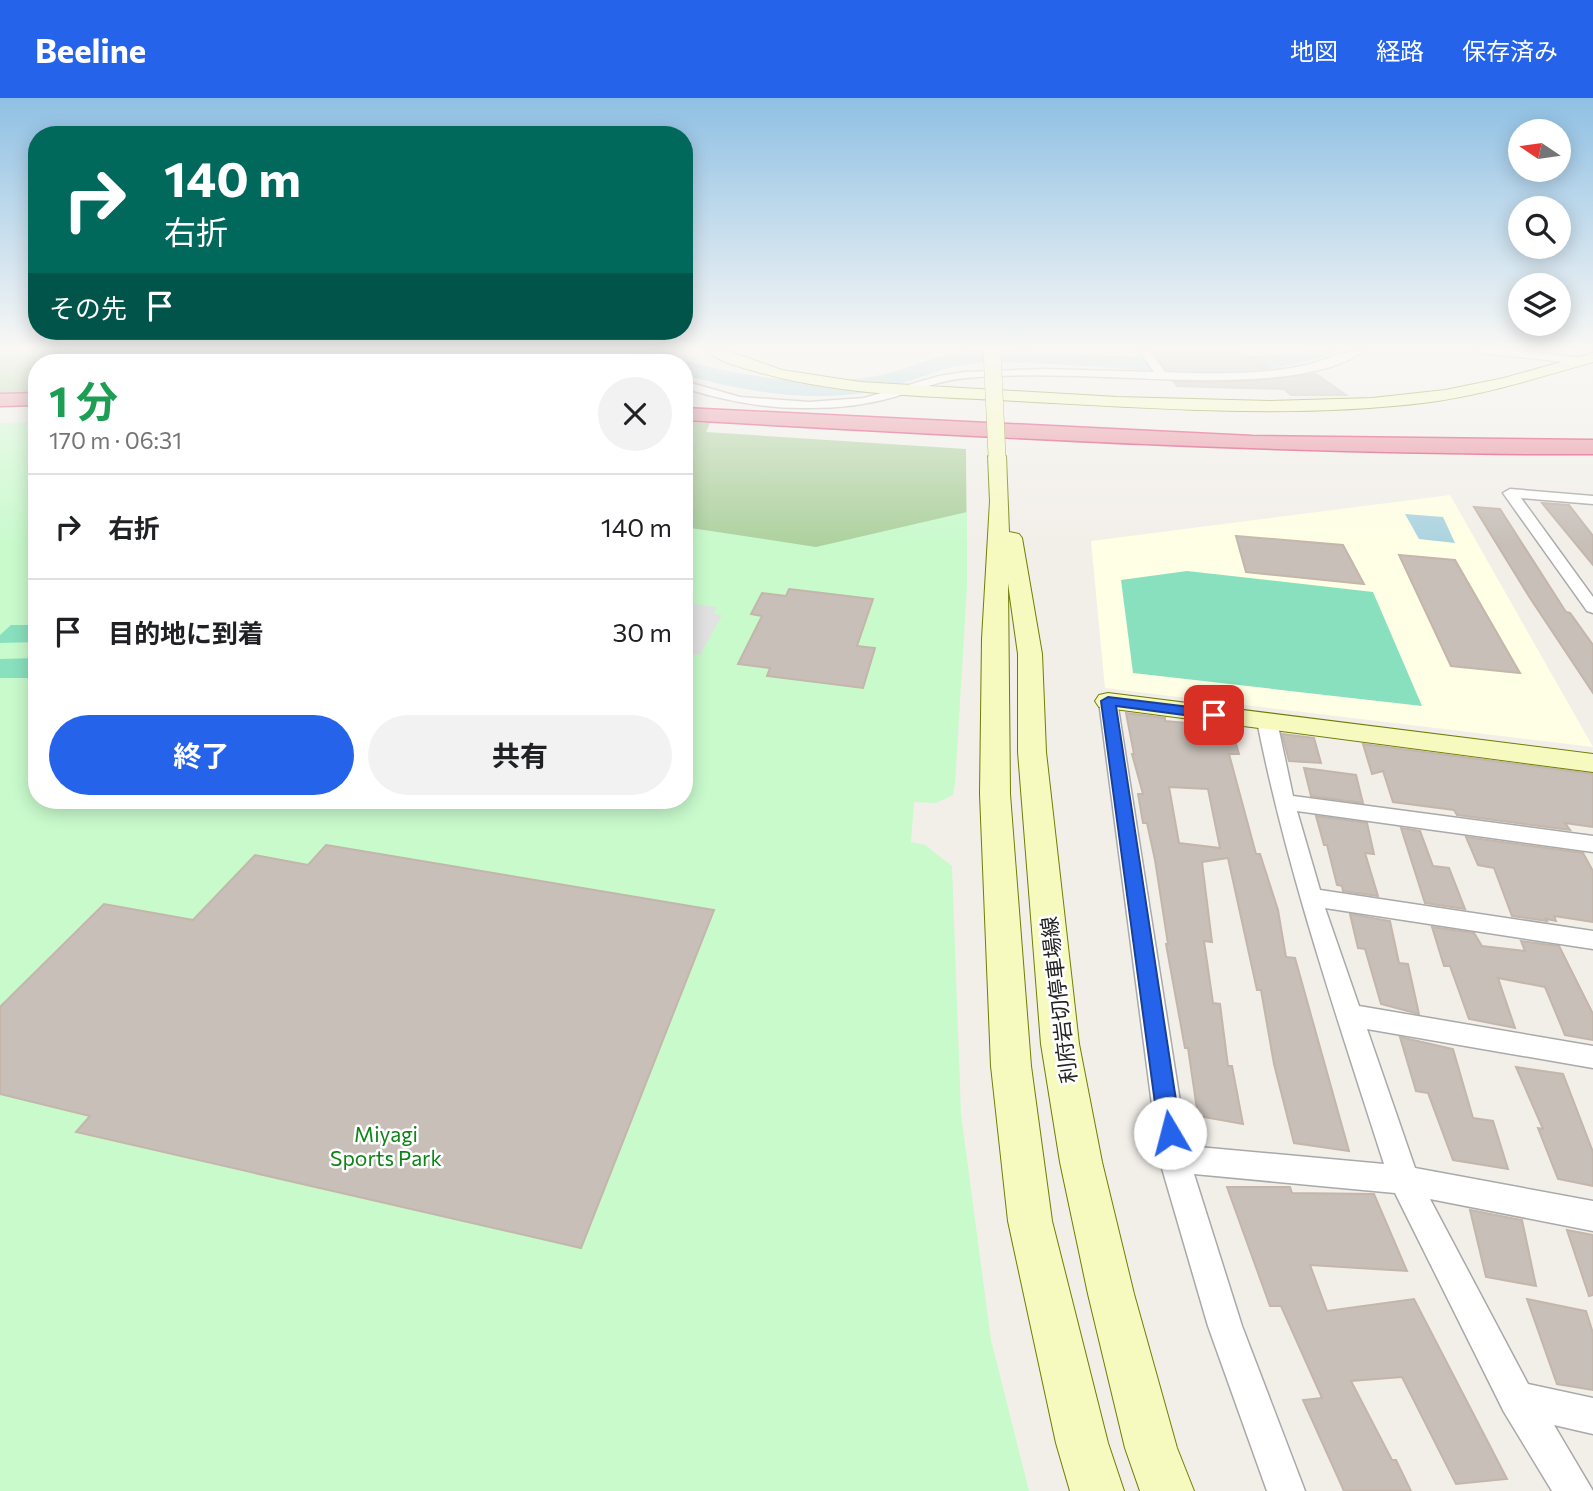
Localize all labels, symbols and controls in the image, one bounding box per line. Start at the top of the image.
text: Beeline [35,29,146,70]
text: 地図 [1290,36,1338,65]
text: 経路 [1376,36,1424,65]
text: 保存済み [1462,36,1558,65]
north arrow [1508,119,1572,182]
map controls [1508,119,1571,336]
text: 140 m [164,147,301,207]
icon: right [49,154,140,245]
button: search [1508,196,1571,259]
text: 右折 [164,211,228,251]
button: layers [1508,273,1571,336]
icon: arrive [141,287,179,325]
text: その先 [49,292,127,323]
text: 1 分 [49,374,118,426]
button: close [598,377,672,451]
text: 170 m · 06:31 [49,426,182,454]
icon: right [49,508,87,546]
text: 140 m [601,511,672,542]
text: 右折 [108,512,160,543]
icon: arrive [49,613,87,651]
text: 30 m [613,616,672,647]
text: 目的地に到着 [108,617,264,648]
pin [1184,685,1244,745]
icon: arrive [1195,696,1233,734]
button: 終了 [49,715,354,795]
button: 共有 [368,715,672,795]
street label: 利府岩切停車場線 [1035,915,1081,1085]
position arrow [1133,1096,1207,1170]
park label: Miyagi Sports Park [330,1121,442,1170]

